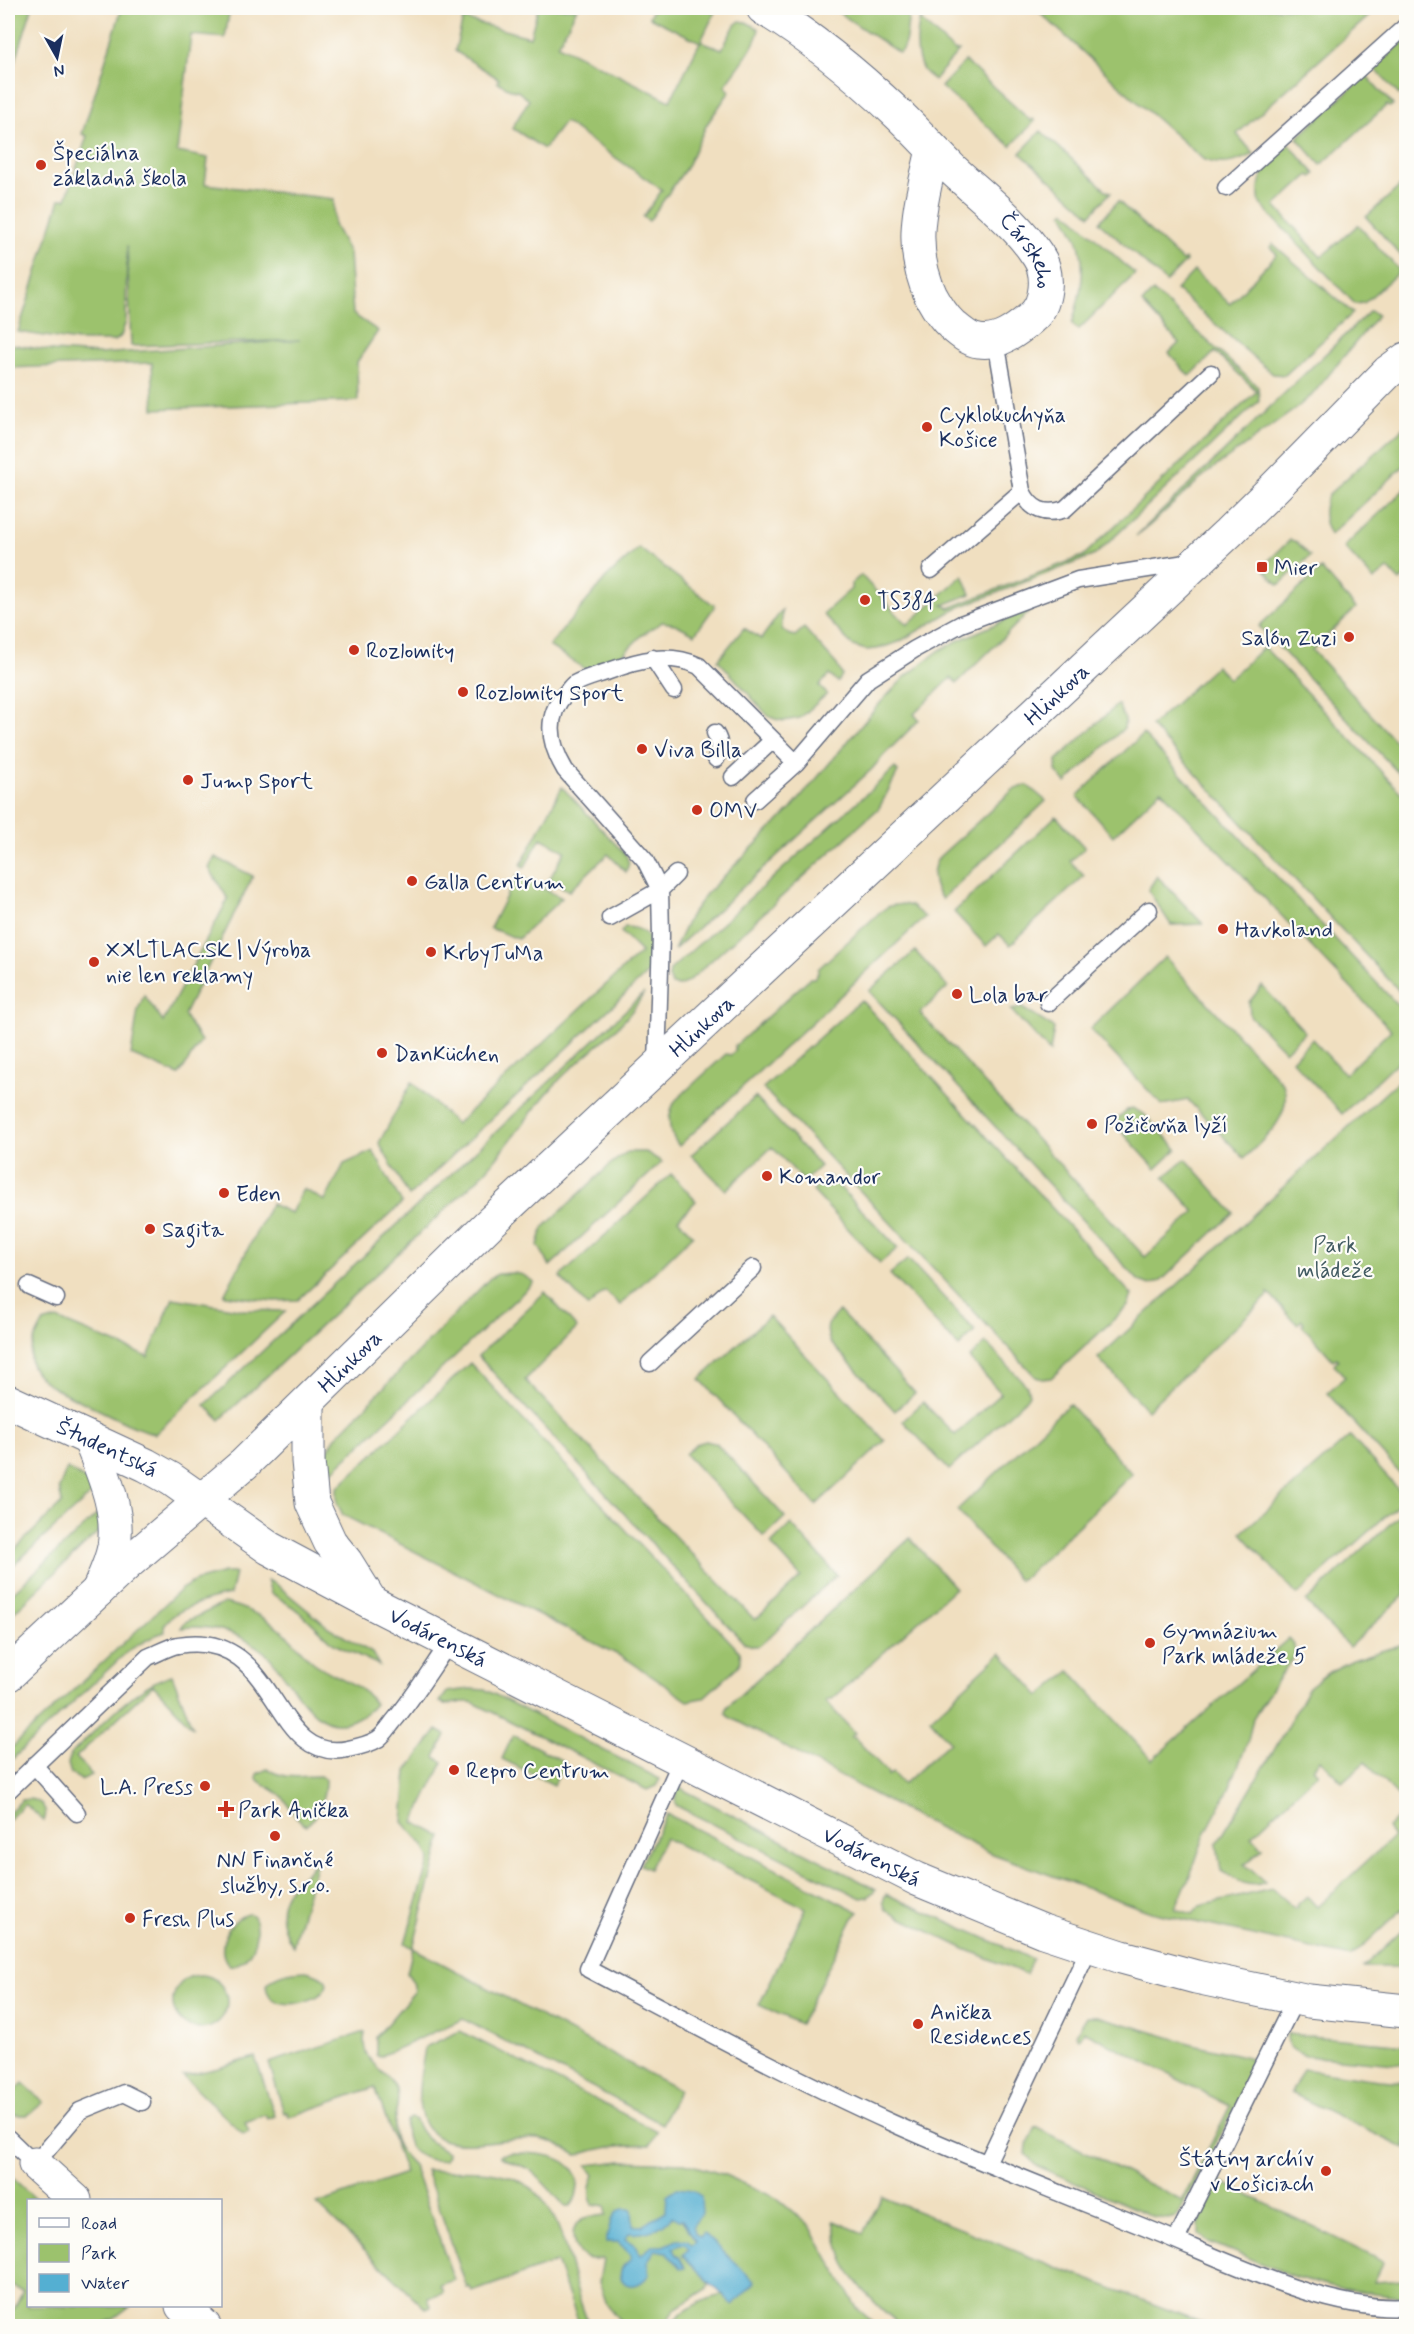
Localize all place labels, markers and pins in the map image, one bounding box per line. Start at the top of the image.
place label: Špeciálna základná škola [53,140,187,193]
marker: Špeciálna základná škola [34,158,48,172]
place label: Cyklokuchyňa Košice [939,402,1066,455]
marker: Cyklokuchyňa Košice [920,420,934,434]
place label: Mier [1274,555,1318,583]
marker: Mier [1255,560,1269,574]
place label: TS384 [877,588,936,616]
marker: TS384 [858,593,872,607]
place label: Salón Zuzi [1241,625,1337,653]
marker: Salón Zuzi [1342,630,1356,644]
place label: Rozlomity [366,638,454,666]
marker: Rozlomity [347,643,361,657]
place label: Rozlomity Sport [475,680,624,708]
marker: Rozlomity Sport [456,685,470,699]
place label: Viva Billa [654,737,742,765]
marker: Viva Billa [635,742,649,756]
place label: Jump Sport [200,768,313,796]
marker: Jump Sport [181,773,195,787]
place label: OMV [709,798,757,826]
marker: OMV [690,803,704,817]
place label: Galla Centrum [424,869,564,897]
marker: Galla Centrum [405,874,419,888]
place label: Havkoland [1235,917,1333,945]
marker: Havkoland [1216,922,1230,936]
place label: XXLTLAC.SK | Výroba nie len reklamy [106,937,311,990]
place label: KrbyTuMa [443,940,543,968]
marker: KrbyTuMa [424,945,438,959]
marker: XXLTLAC.SK | Výroba nie len reklamy [87,955,101,969]
place label: Lola bar [969,982,1048,1010]
marker: Lola bar [950,987,964,1001]
place label: DanKüchen [394,1041,499,1069]
marker: DanKüchen [375,1046,389,1060]
place label: Požičovňa lyží [1104,1112,1228,1140]
marker: Požičovňa lyží [1085,1117,1099,1131]
place label: Komandor [779,1164,881,1192]
marker: Komandor [760,1169,774,1183]
place label: Eden [236,1181,281,1209]
marker: Eden [217,1186,231,1200]
place label: Sagita [162,1217,225,1248]
marker: Sagita [143,1222,157,1236]
place label: Gymnázium Park mládeže 5 [1162,1618,1307,1671]
marker: Gymnázium Park mládeže 5 [1143,1636,1157,1650]
place label: Repro Centrum [466,1758,610,1786]
marker: Repro Centrum [447,1763,461,1777]
place label: L.A. Press [100,1774,193,1802]
marker: L.A. Press [198,1779,212,1793]
place label: Park Anička [238,1797,349,1825]
marker: Park Anička [219,1802,233,1816]
marker: NN Finančné služby, s.r.o. [268,1829,282,1843]
place label: NN Finančné služby, s.r.o. [217,1847,334,1900]
place label: Fresh Plus [142,1906,234,1934]
marker: Fresh Plus [123,1911,137,1925]
place label: Anička Residences [930,1999,1031,2052]
marker: Anička Residences [911,2017,925,2031]
place label: Štátny archív v Košiciach [1179,2146,1314,2199]
marker: Štátny archív v Košiciach [1319,2164,1333,2178]

